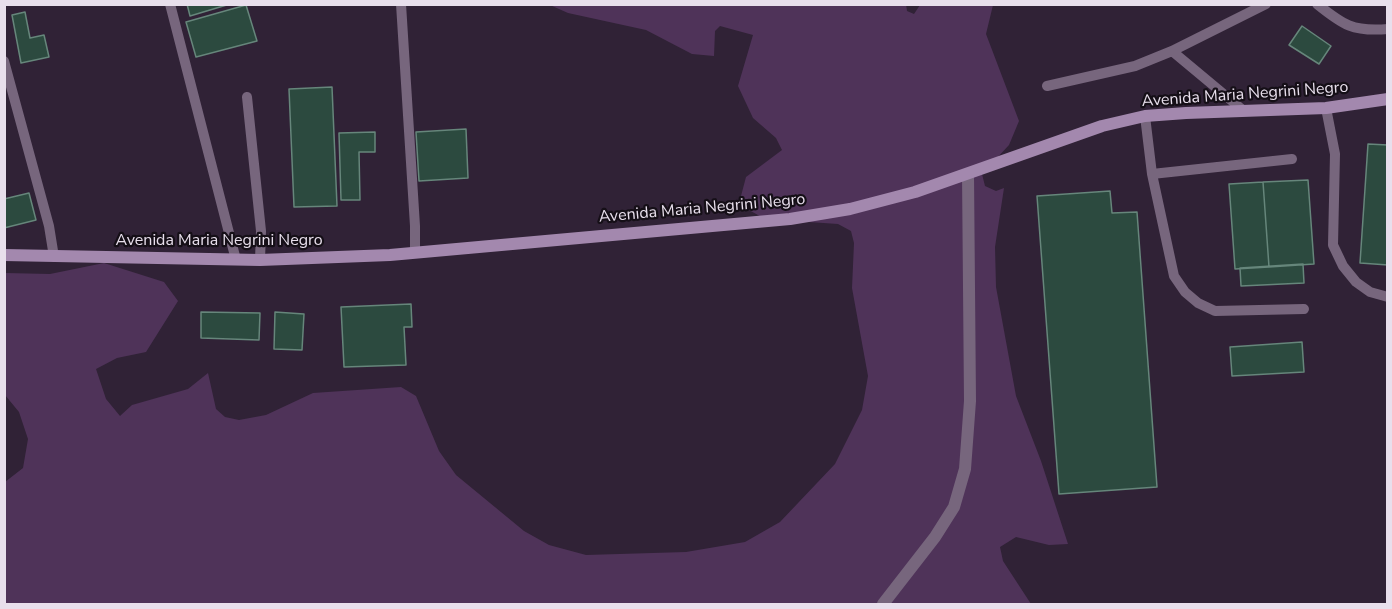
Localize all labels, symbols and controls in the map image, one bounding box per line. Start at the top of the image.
street label: Avenida Maria Negrini Negro [1141,78,1349,112]
street label: Avenida Maria Negrini Negro [598,190,806,228]
street label: Avenida Maria Negrini Negro [115,231,323,251]

